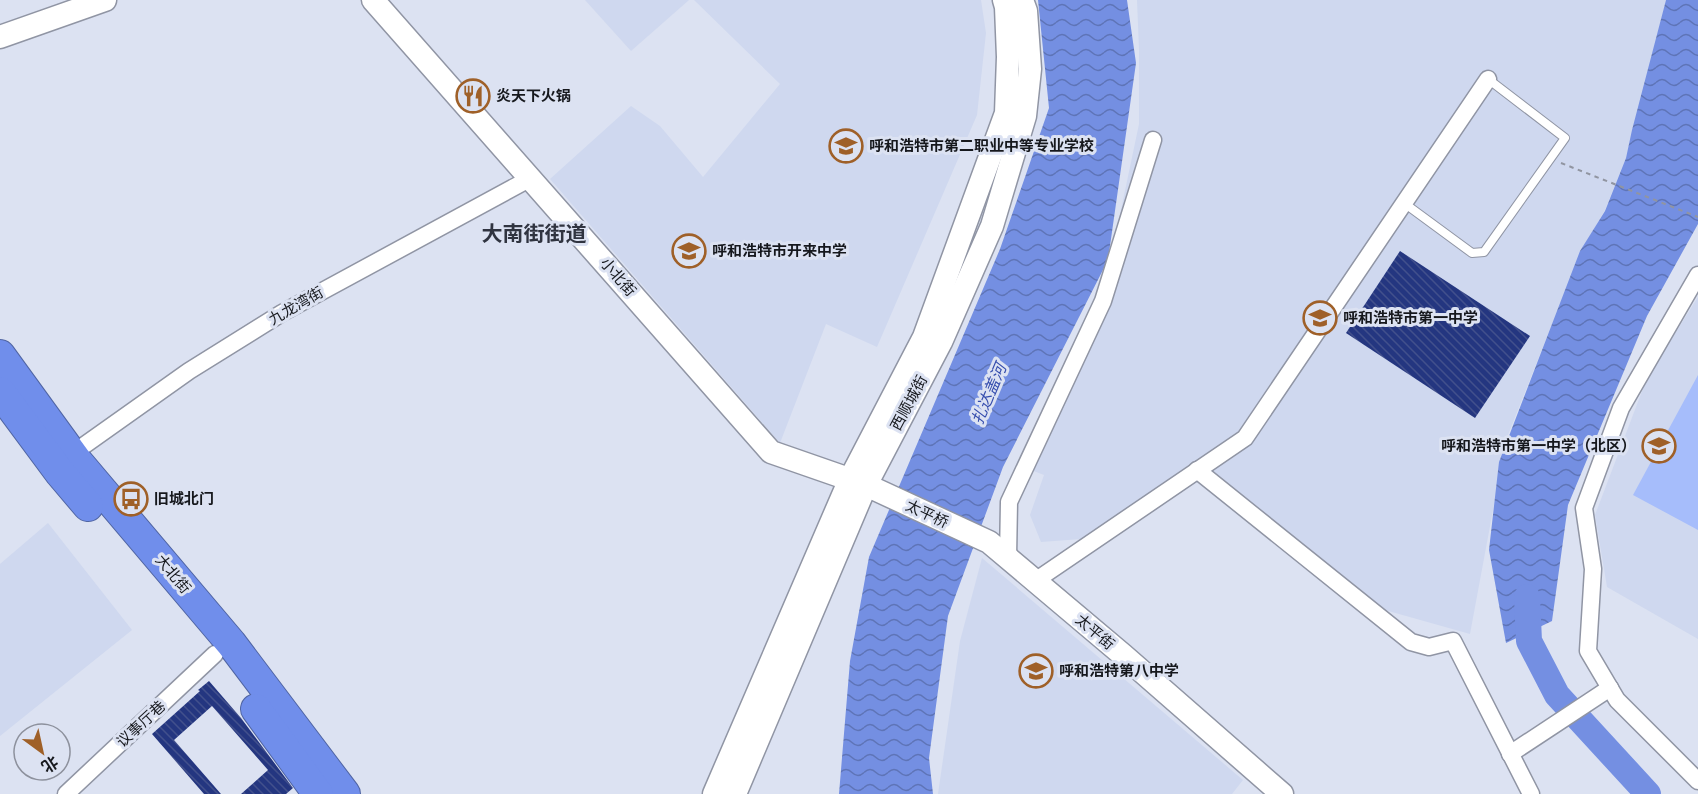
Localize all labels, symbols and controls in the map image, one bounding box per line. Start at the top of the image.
restaurant icon: 炎天下火锅 [455,78,491,114]
place label: 炎天下火锅 [496,87,571,105]
school or university icon: 呼和浩特市第二职业中等专业学校 [828,128,864,164]
place label: 呼和浩特市第二职业中等专业学校 [869,137,1094,155]
district label: 大南街街道 [482,221,587,246]
school or university icon: 呼和浩特市开来中学 [671,233,707,269]
place label: 呼和浩特市开来中学 [712,242,847,260]
street label: 小北街 [596,254,640,300]
street label: 九龙湾街 [266,283,326,329]
school or university icon: 呼和浩特市第一中学 [1302,300,1338,336]
place label: 呼和浩特市第一中学 [1343,309,1478,327]
water label: 扎达盖河 [968,358,1011,427]
street label: 西顺城街 [887,372,931,434]
school or university icon: 呼和浩特市第一中学（北区） [1641,428,1677,464]
place label: 呼和浩特市第一中学（北区） [1441,437,1636,455]
bus stop icon: 旧城北门 [113,481,149,517]
place label: 旧城北门 [154,490,214,508]
street label: 太平桥 [903,496,951,532]
street label: 大北街 [152,551,194,597]
street label: 太平街 [1072,611,1118,653]
school or university icon: 呼和浩特第八中学 [1018,653,1054,689]
place label: 呼和浩特第八中学 [1059,662,1179,680]
street label: 议事厅巷 [113,697,169,751]
north arrow [12,722,72,782]
text: 北 [38,752,62,776]

